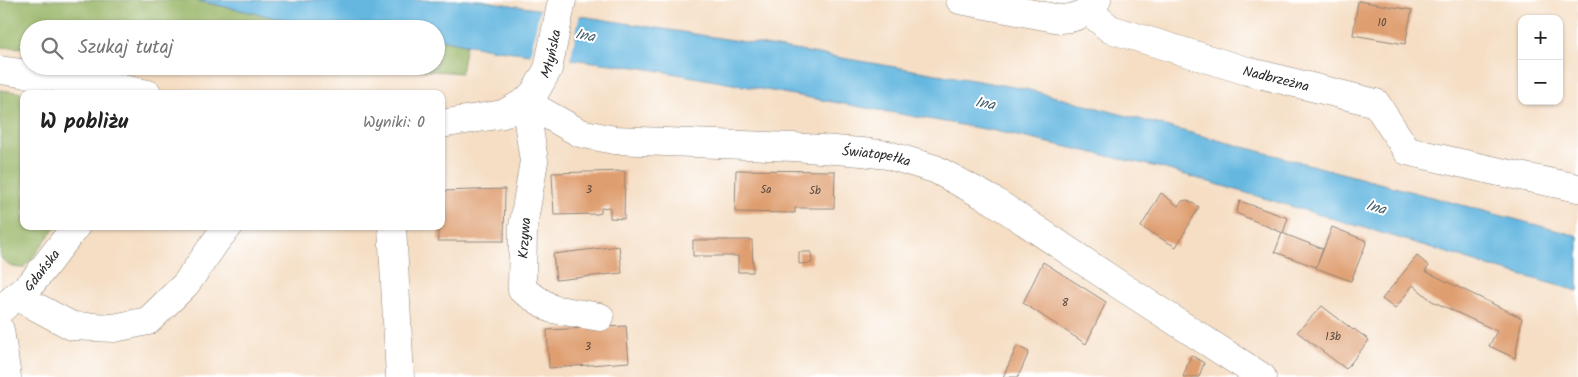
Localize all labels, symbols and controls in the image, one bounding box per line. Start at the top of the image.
house number: 10 [1378,14,1387,32]
map controls [1518,15,1563,105]
button: + [1518,15,1563,60]
search box [20,20,445,75]
water label: Ina [573,22,598,50]
street label: Młyńska [535,28,568,83]
text: Szukaj tutaj [78,33,173,63]
icon: search [38,34,66,62]
street label: Nadbrzeżna [1240,60,1311,98]
button: − [1518,60,1563,105]
water label: Ina [973,90,998,118]
text: W pobliżu [40,106,128,139]
text: Wyniki: 0 [363,110,425,135]
street label: Światopełka [841,141,913,173]
house number: 3 [586,181,592,199]
house number: 5a [760,181,772,199]
house number: 5b [809,182,821,200]
water label: Ina [1363,194,1389,222]
street label: Krzywa [513,217,537,260]
street label: Gdańska [19,245,66,298]
house number: 8 [1062,294,1069,312]
house number: 13b [1325,328,1341,346]
house number: 3 [585,338,591,356]

